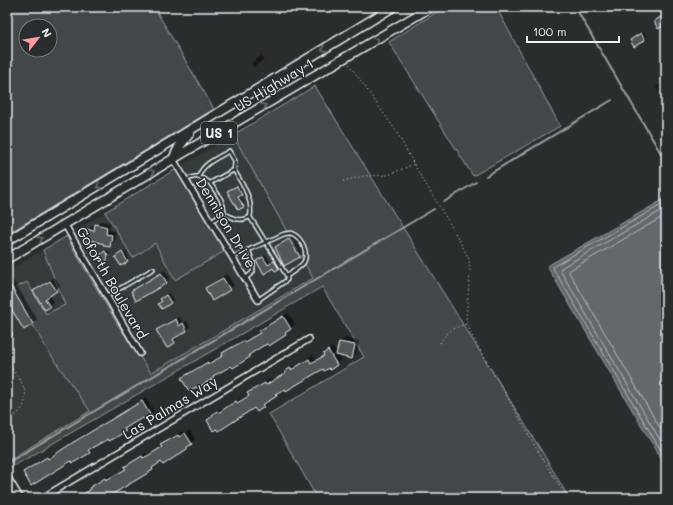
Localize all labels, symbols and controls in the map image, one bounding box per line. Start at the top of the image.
north arrow [18,18,58,58]
scale bar [527,18,619,44]
text: 100 m [533,23,567,39]
text: N [38,25,56,40]
one-way arrow [372,37,379,45]
one-way arrow [321,44,328,51]
street label: US Highway 1 [230,53,317,116]
one-way arrow [260,104,267,111]
road number: US 1 [201,122,237,144]
one-way arrow [148,169,155,177]
street label: Dennison Drive [192,174,261,272]
one-way arrow [96,181,103,188]
street label: Goforth Boulevard [72,223,152,343]
one-way arrow [36,237,43,244]
street label: Las Palmas Way [119,372,221,443]

